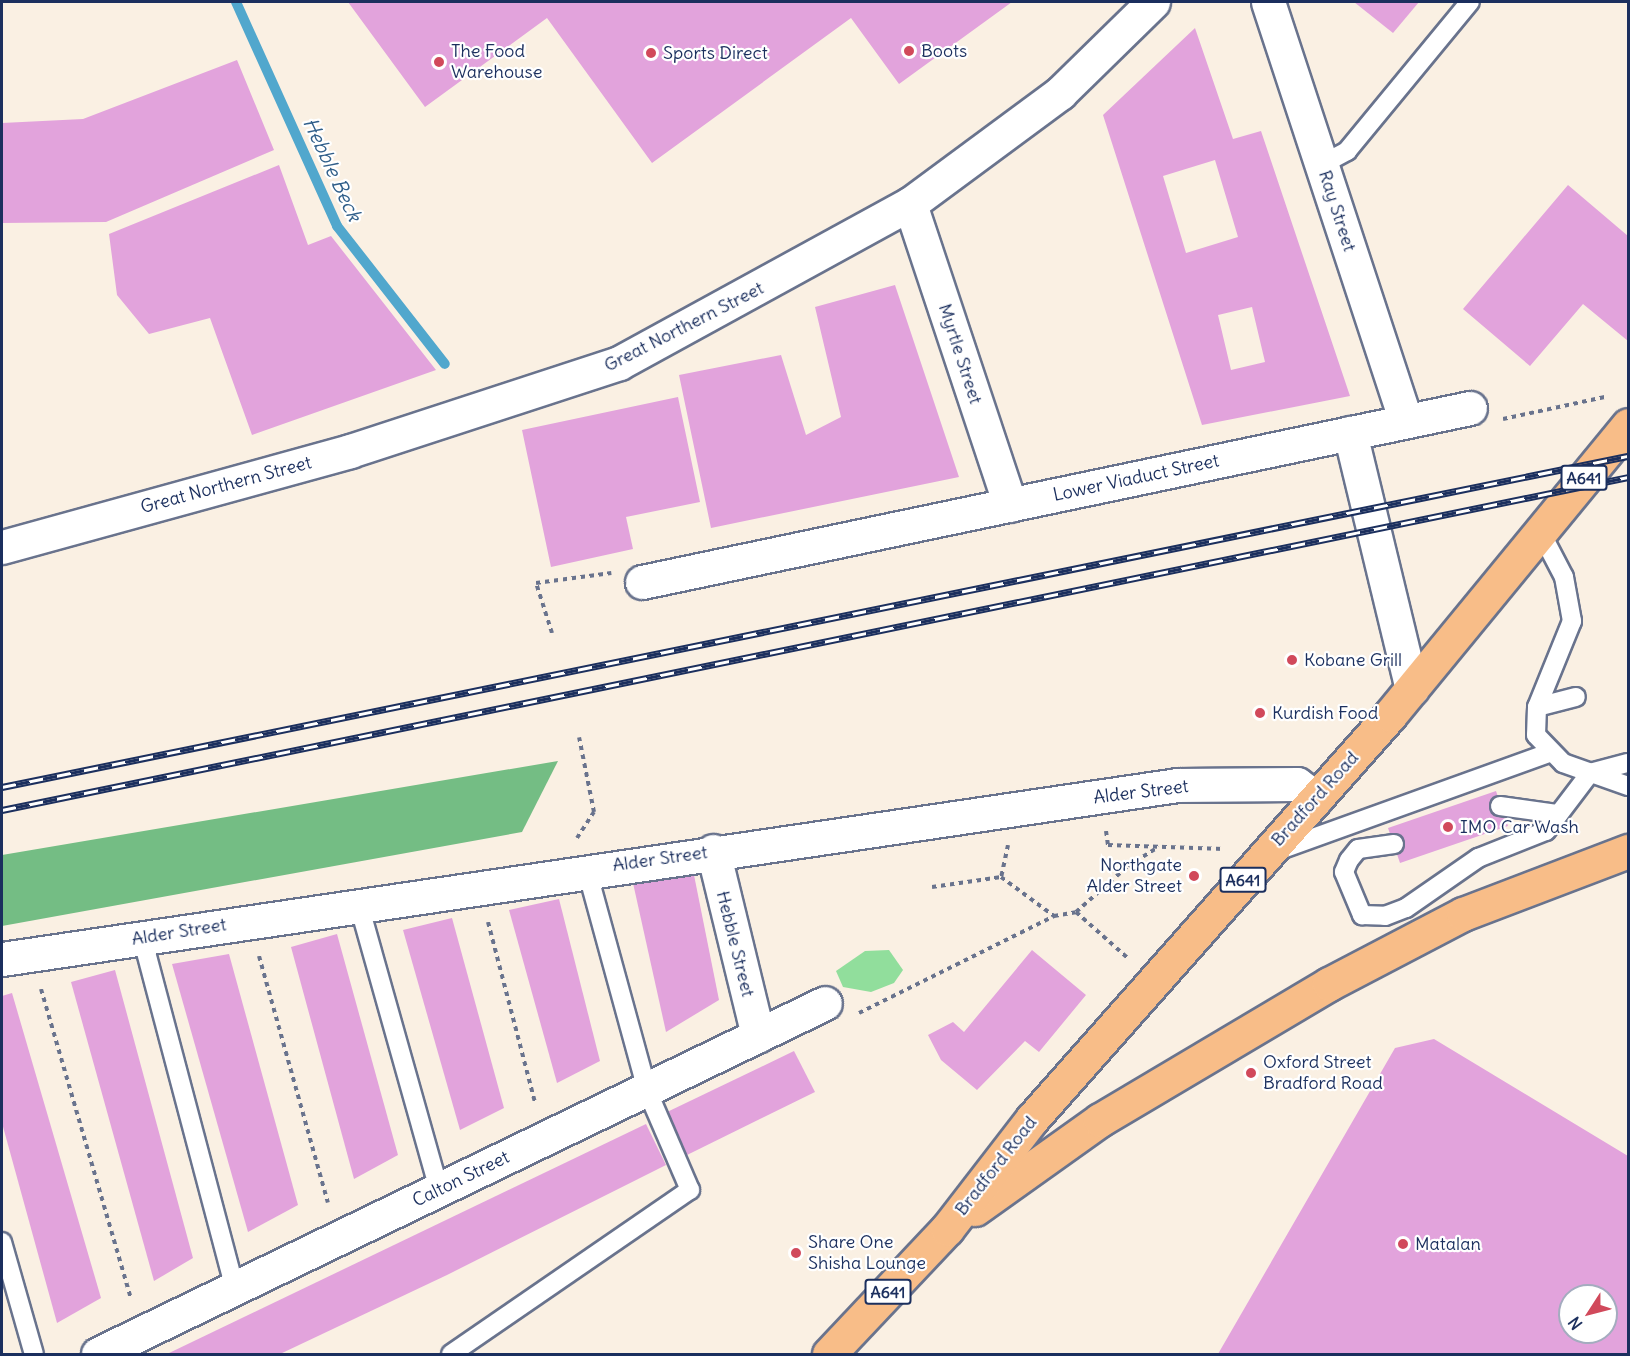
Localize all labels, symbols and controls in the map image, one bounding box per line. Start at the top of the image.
place label: Boots [921,40,967,62]
place label: The Food Warehouse [451,41,542,84]
place label: Sports Direct [663,42,768,64]
marker: Boots [902,44,916,58]
marker: Sports Direct [644,46,658,60]
marker: The Food Warehouse [432,55,446,69]
water label: Hebble Beck [299,113,367,225]
street label: Ray Street [1314,168,1360,254]
street label: Great Northern Street [601,277,767,377]
street label: Myrtle Street [934,301,986,407]
street label: Lower Viaduct Street [1051,450,1221,506]
street label: Great Northern Street [138,452,314,518]
road number: A641 [1560,465,1608,491]
place label: Kobane Grill [1304,649,1402,671]
marker: Kobane Grill [1285,653,1299,667]
place label: Kurdish Food [1272,702,1378,724]
marker: Kurdish Food [1253,706,1267,720]
street label: Bradford Road [1267,747,1363,851]
street label: Alder Street [1092,775,1190,809]
place label: IMO Car Wash [1460,816,1579,838]
marker: IMO Car Wash [1441,820,1455,834]
street label: Alder Street [611,842,709,876]
place label: Northgate Alder Street [1087,855,1182,898]
road number: A641 [1219,867,1267,893]
marker: Northgate Alder Street [1187,869,1201,883]
street label: Hebble Street [711,889,759,999]
street label: Alder Street [130,914,228,950]
place label: Oxford Street Bradford Road [1263,1052,1383,1094]
marker: Oxford Street Bradford Road [1244,1066,1258,1080]
street label: Bradford Road [951,1112,1041,1220]
street label: Calton Street [409,1146,513,1212]
place label: Share One Shisha Lounge [808,1232,926,1274]
place label: Matalan [1415,1233,1481,1255]
marker: Matalan [1396,1237,1410,1251]
marker: Share One Shisha Lounge [789,1246,803,1260]
road number: A641 [864,1279,912,1305]
north arrow [1558,1284,1618,1344]
text: N [1564,1313,1586,1334]

